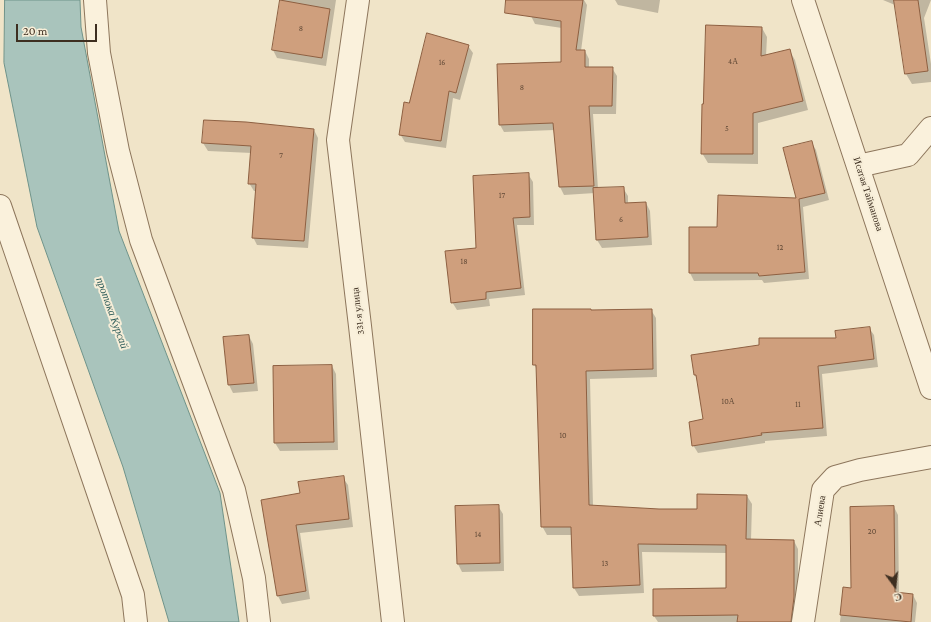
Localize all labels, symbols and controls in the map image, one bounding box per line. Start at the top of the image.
scale bar [18,16,99,42]
text: 20 m [23,24,47,38]
house number: 8 [299,24,303,34]
house number: 4А [728,57,738,67]
house number: 16 [439,58,445,68]
house number: 8 [520,83,524,93]
house number: 5 [725,124,729,134]
house number: 7 [279,151,283,161]
street label: Исатая Тайманова [850,155,886,233]
house number: 17 [499,191,505,201]
house number: 6 [619,215,623,225]
house number: 12 [777,243,783,253]
house number: 18 [461,257,467,267]
water label: протока Курсай [93,275,131,351]
street label: 331-я улица [349,287,367,335]
house number: 10А [722,397,734,407]
house number: 11 [795,400,801,410]
house number: 10 [559,431,567,441]
street label: Алиева [812,495,828,527]
house number: 20 [868,527,876,537]
house number: 14 [475,530,481,540]
house number: 13 [602,559,608,569]
north arrow [875,566,915,606]
text: С [893,591,904,604]

